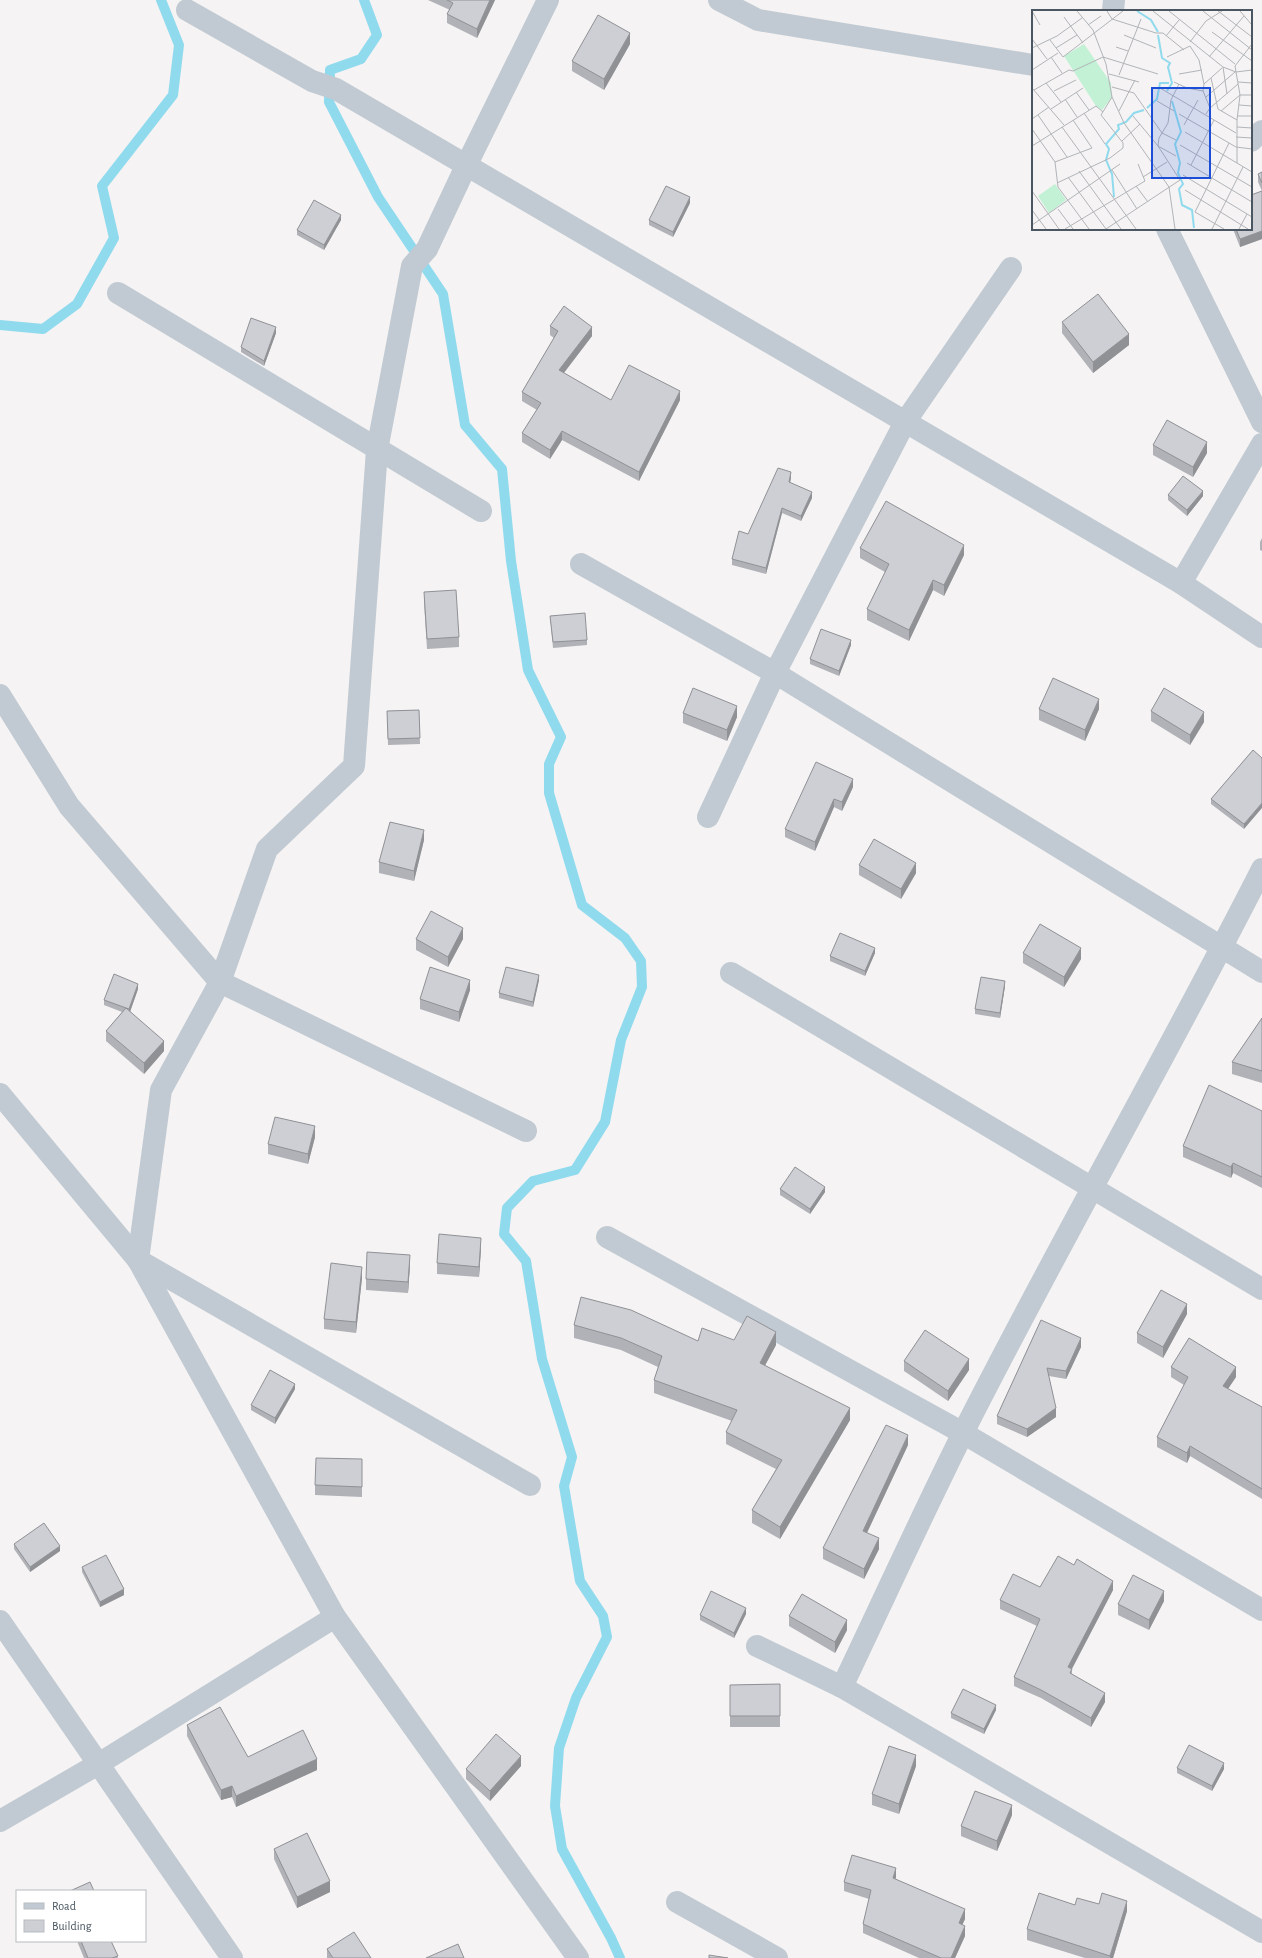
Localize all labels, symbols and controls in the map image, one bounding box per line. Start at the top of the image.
inset map [1032,10,1252,230]
legend [16,1890,146,1942]
text: Road [52,1900,76,1912]
text: Building [52,1920,92,1932]

